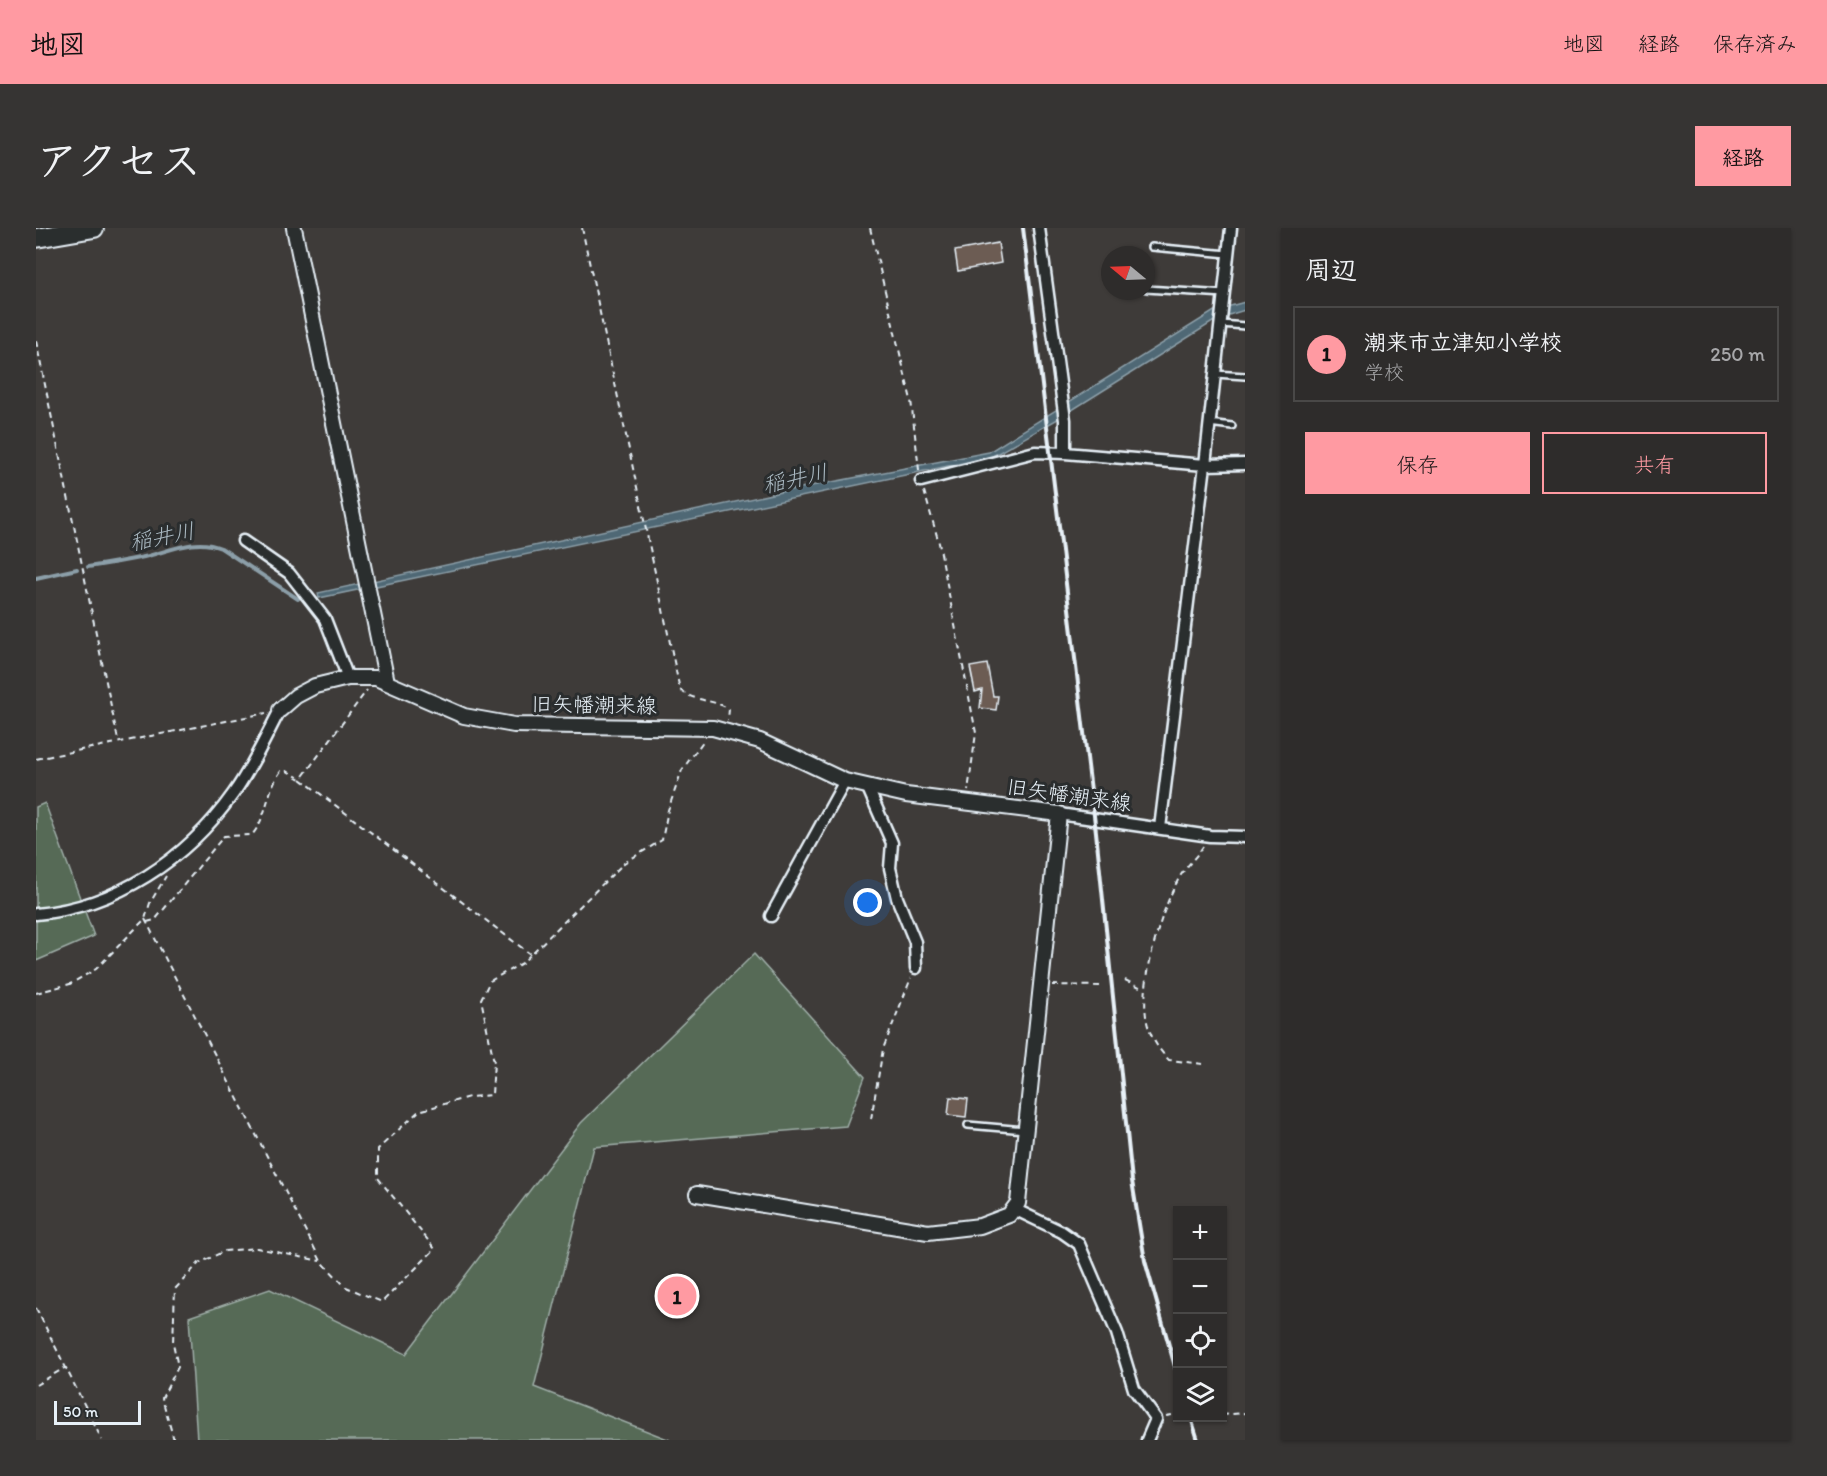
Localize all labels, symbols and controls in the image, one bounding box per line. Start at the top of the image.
text: 地図 [30,27,86,61]
text: 地図 [1563,31,1605,56]
text: 経路 [1638,31,1680,56]
text: 保存済み [1713,31,1797,56]
button: 経路 [1695,126,1791,186]
text: アクセス [36,135,201,186]
north arrow [1101,246,1155,300]
text: 周辺 [1305,254,1357,286]
text: 潮来市立津知小学校 [1364,329,1562,356]
text: 1 [1322,342,1331,366]
text: 250 m [1710,342,1765,366]
text: 学校 [1364,360,1404,384]
button: 保存 [1305,432,1530,494]
button: 共有 [1542,432,1767,494]
water label: 稲井川 [760,458,830,499]
water label: 稲井川 [127,517,197,556]
street label: 旧矢幡潮来線 [531,691,657,718]
street label: 旧矢幡潮来線 [1005,773,1133,816]
your location [853,888,882,917]
map controls [1173,1206,1227,1422]
button: + [1173,1206,1227,1260]
button: − [1173,1260,1227,1314]
pin: 1 [658,1274,696,1318]
button: locate [1173,1314,1227,1368]
button: layers [1173,1368,1227,1422]
scale bar [54,1398,141,1426]
text: 50 m [63,1402,98,1421]

